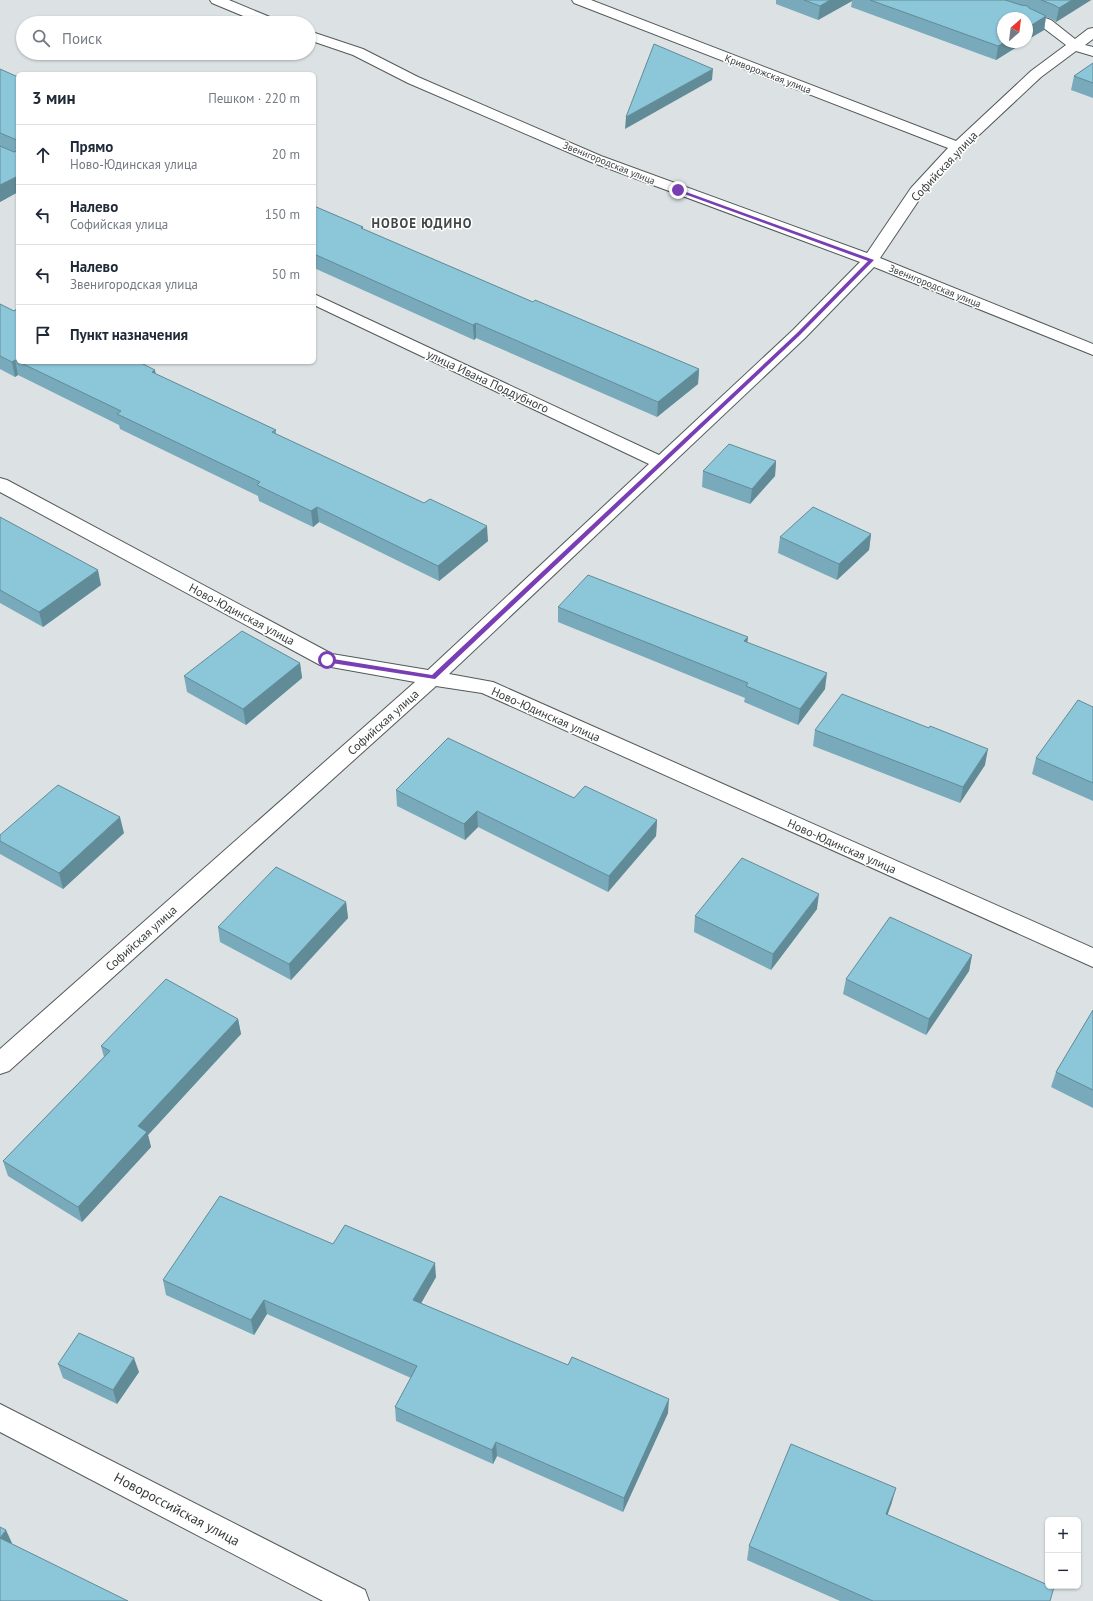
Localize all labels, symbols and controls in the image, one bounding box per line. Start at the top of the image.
north arrow [997,12,1033,48]
search box [16,16,316,60]
icon: search [30,27,52,49]
text: Поиск [62,29,102,48]
street label: Криворожская улица [723,52,813,97]
text: 3 мин [32,87,76,109]
text: Пешком · 220 m [208,90,300,107]
street label: Софийская улица [908,128,980,204]
text: Прямо [70,137,113,156]
street label: Звенигородская улица [561,139,657,187]
icon: ahead [32,144,54,166]
text: 20 m [272,146,300,163]
text: Ново-Юдинская улица [70,156,197,173]
route end [669,181,687,199]
text: Налево [70,197,118,216]
icon: left [32,204,54,226]
text: 150 m [265,206,300,223]
district label: НОВОЕ ЮДИНО [372,215,472,232]
text: Софийская улица [70,216,168,233]
text: Налево [70,257,118,276]
street label: Звенигородская улица [887,262,983,310]
icon: left [32,264,54,286]
text: 50 m [272,266,300,283]
text: Звенигородская улица [70,276,198,293]
icon: arrive [32,324,54,346]
text: Пункт назначения [70,325,188,344]
street label: улица Ивана Поддубного [425,346,551,416]
street label: Ново-Юдинская улица [187,580,297,648]
route start [318,651,336,669]
street label: Ново-Юдинская улица [489,683,603,745]
street label: Софийская улица [344,686,422,758]
street label: Ново-Юдинская улица [785,815,899,877]
street label: Софийская улица [102,902,180,974]
street label: Новороссийская улица [111,1468,243,1550]
map controls [1045,1517,1081,1589]
button: + [1045,1517,1081,1553]
button: − [1045,1553,1081,1589]

